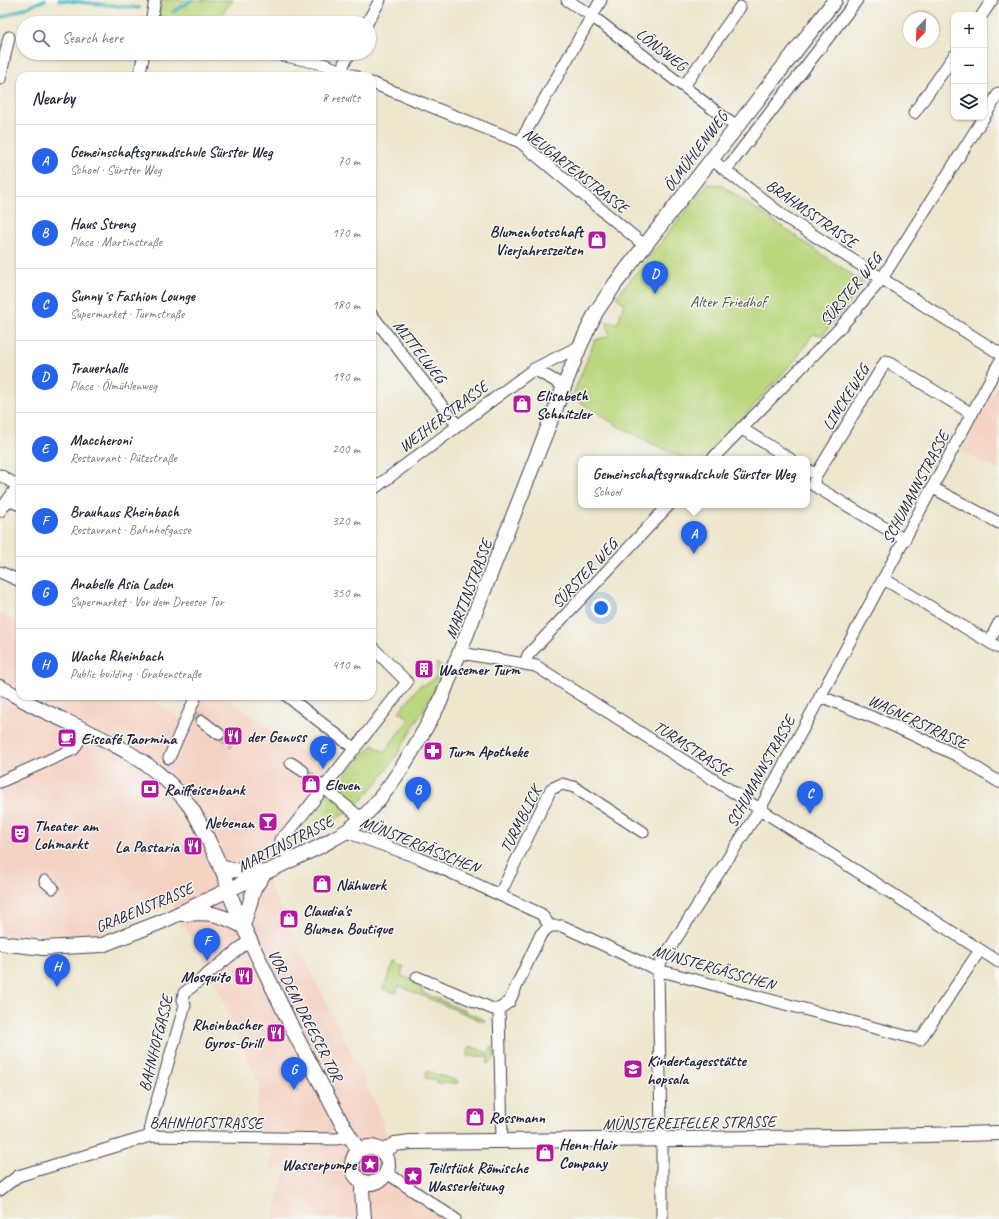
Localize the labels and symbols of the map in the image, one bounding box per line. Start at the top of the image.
north arrow [903,12,939,48]
street label: LÖNSWEG [632,24,692,77]
street label: ÖLMÜHLENWEG [659,106,734,196]
street label: NEUGARTENSTRASSE [519,124,634,219]
street label: BRAHMSSTRASSE [762,175,863,254]
place label: Blumenbotschaft Vierjahreszeiten [490,222,585,260]
shop icon: Blumenbotschaft Vierjahreszeiten [586,229,608,251]
street label: SÜRSTER WEG [815,248,887,330]
pin: D [642,261,668,294]
park label: Alter Friedhof [690,292,769,312]
street label: MITTELWEG [388,316,451,389]
street label: LINCKEWEG [818,359,875,434]
street label: WEIHERSTRASSE [395,375,494,457]
place label: Elisabeth Schnitzler [536,386,594,424]
shop icon: Elisabeth Schnitzler [511,393,533,415]
street label: SCHUMANNSTRASSE [878,426,955,547]
pin: A [681,521,707,554]
street label: SÜRSTER WEG [548,533,623,613]
street label: MARTINSTRASSE [441,534,498,642]
your location [591,598,611,618]
building icon: Wasemer Turm [413,658,435,680]
place label: Wasemer Turm [438,660,521,680]
street label: WAGNERSTRASSE [865,690,973,755]
street label: SCHUMANNSTRASSE [722,710,801,831]
street label: TURMSTRASSE [650,716,737,783]
restaurant icon: der Genuss [222,725,244,747]
cafe icon: Eiscafé Taormina [56,727,78,749]
place label: der Genuss [247,727,309,747]
place label: Eiscafé Taormina [81,729,178,749]
pin: E [310,736,336,769]
pharmacy icon: Turm Apotheke [422,740,444,762]
place label: Turm Apotheke [447,742,529,762]
shop icon: Eleven [300,773,322,795]
place label: Eleven [325,775,361,795]
pin: B [405,777,431,810]
bank icon: Raiffeisenbank [139,778,161,800]
place label: Raiffeisenbank [164,780,247,800]
street label: TURMBLICK [496,780,547,856]
pin: C [797,781,823,814]
street label: MARTINSTRASSE [234,810,339,877]
bar icon: Nebenan [257,811,279,833]
street label: MÜNSTERGÄSSCHEN [357,812,485,879]
place label: Nebenan [205,813,256,833]
place label: Theater am Lohmarkt [34,816,100,854]
theatre icon: Theater am Lohmarkt [9,823,31,845]
restaurant icon: La Pastaria [182,835,204,857]
place label: La Pastaria [115,837,180,857]
shop icon: Nähwerk [311,873,333,895]
place label: Nähwerk [336,875,388,895]
street label: GRABENSTRASSE [93,877,199,937]
place label: Claudia's Blumen Boutique [303,901,394,939]
shop icon: Claudia's Blumen Boutique [278,908,300,930]
pin: F [194,928,220,961]
street label: MÜNSTERGÄSSCHEN [650,941,780,996]
street label: VOR DEM DREESER TOR [263,946,348,1087]
pin: H [44,954,70,987]
restaurant icon: Mosquito [233,965,255,987]
place label: Mosquito [181,967,231,987]
street label: BAHNHOFGASSE [134,991,178,1093]
place label: Rheinbacher Gyros-Grill [192,1015,265,1053]
restaurant icon: Rheinbacher Gyros-Grill [265,1022,287,1044]
place label: Kindertagesstätte hopsala [647,1051,748,1089]
pin: G [281,1057,307,1090]
school or university icon: Kindertagesstätte hopsala [622,1058,644,1080]
shop icon: Rossmann [464,1106,486,1128]
place label: Rossmann [489,1108,546,1128]
street label: MÜNSTEREIFELER STRASSE [602,1111,778,1135]
street label: BAHNHOFSTRASSE [150,1113,265,1133]
place label: Henn Hair Company [559,1135,619,1173]
shop icon: Henn Hair Company [534,1142,556,1164]
place icon: Wasserpumpe [359,1153,381,1175]
place label: Wasserpumpe [282,1155,358,1175]
place label: Teilstück Römische Wasserleitung [427,1158,530,1196]
place icon: Teilstück Römische Wasserleitung [402,1165,424,1187]

